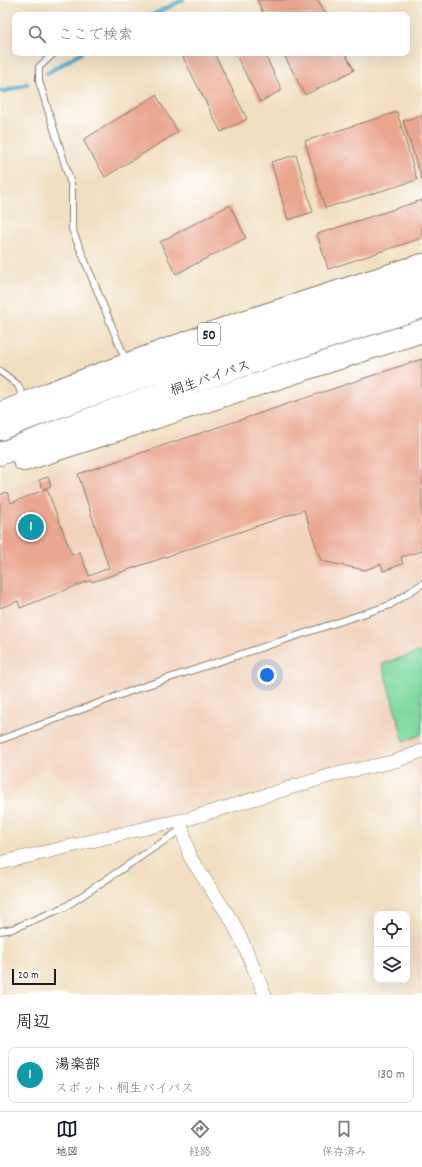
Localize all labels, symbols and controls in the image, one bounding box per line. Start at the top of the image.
search box [12,12,410,56]
icon: search [26,23,48,45]
text: ここで検索 [58,25,133,47]
road number: 50 [198,323,220,345]
street label: 桐生バイパス [168,356,253,402]
pin: 1 [18,512,44,542]
your location [257,665,277,685]
map controls [374,911,410,983]
button: locate [374,911,410,947]
button: layers [374,947,410,983]
scale bar [12,967,56,986]
text: 20 m [18,968,39,984]
text: 周辺 [16,1012,50,1036]
text: 湯楽部 [55,1055,100,1077]
text: 1 [29,1066,31,1085]
text: 130 m [377,1066,405,1085]
text: スポット · 桐生バイパス [55,1080,194,1099]
tab: 地図 [56,1118,78,1161]
tab: 経路 [189,1118,211,1161]
tab: 保存済み [322,1118,366,1161]

